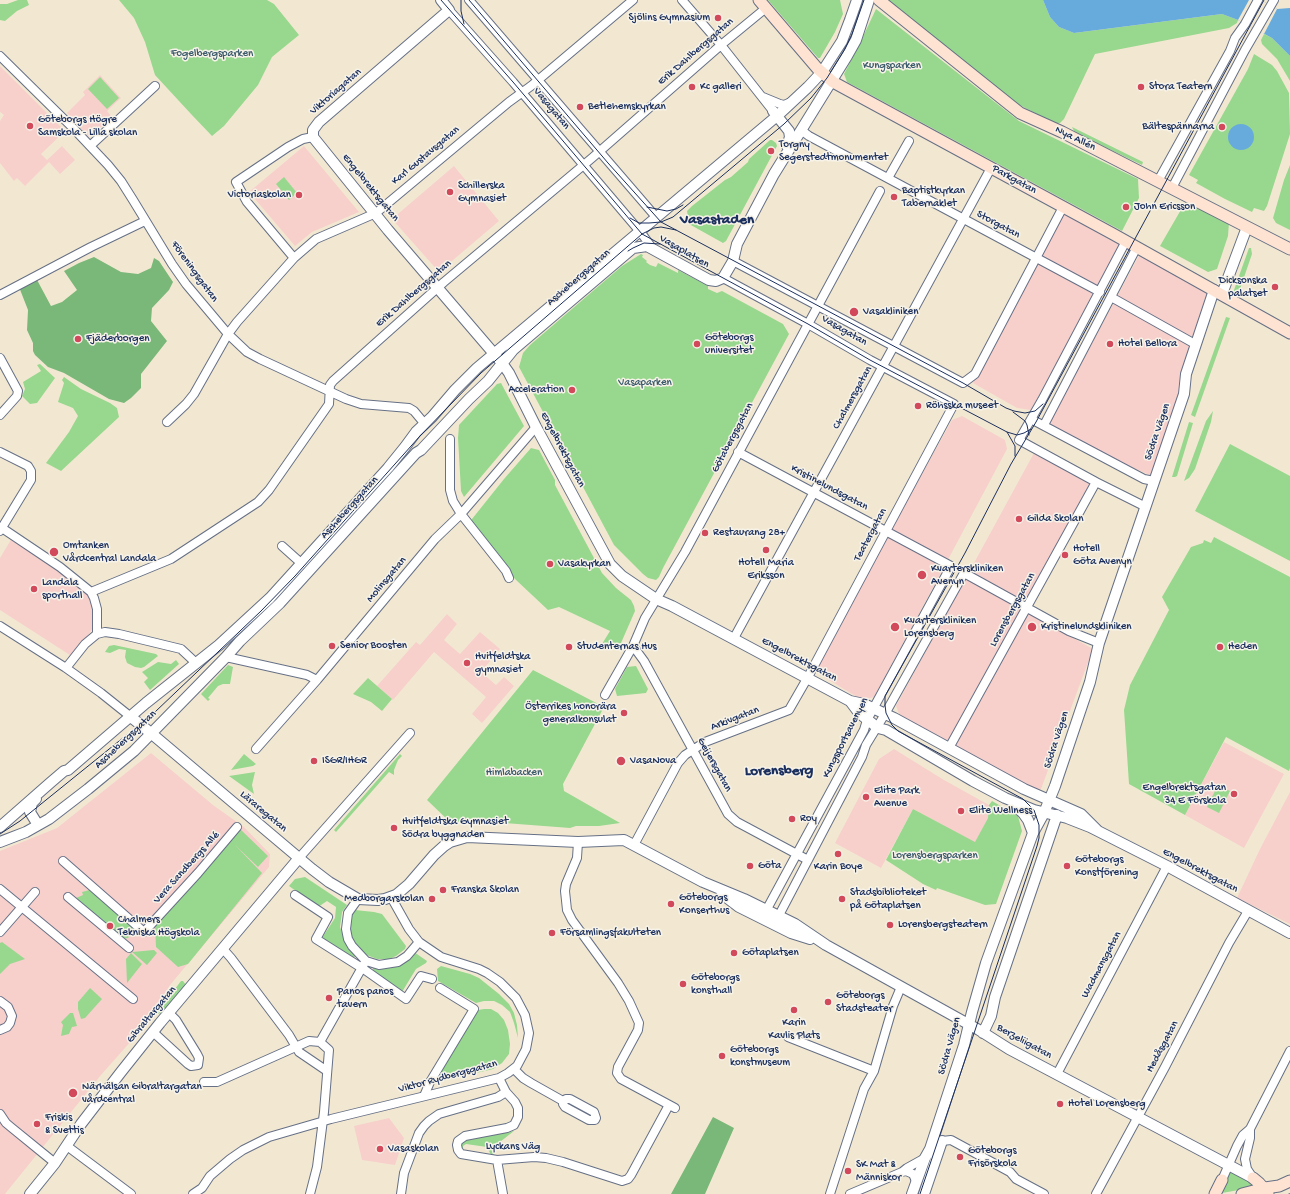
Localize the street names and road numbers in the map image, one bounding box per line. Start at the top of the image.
street label: Erik Dahlbergsgatan [655,15,737,89]
street label: Viktoriagatan [307,66,365,118]
street label: Vasagatan [530,85,572,133]
street label: Karl Gustavsgatan [389,124,463,188]
street label: Nya Allén [1053,124,1097,154]
street label: Engelbrektsgatan [339,151,401,225]
street label: Parkgatan [989,162,1039,198]
street label: Storgatan [974,208,1022,242]
street label: Vasaplatsen [657,232,711,272]
street label: Föreningsgatan [167,239,221,305]
street label: Aschebergsgatan [545,247,613,309]
street label: Erik Dahlbergsgatan [373,257,455,331]
street label: Vasagatan [819,313,869,349]
street label: Chalmersgatan [830,364,876,432]
street label: Götabergsgatan [709,401,757,475]
street label: Södra Vägen [1142,402,1174,462]
street label: Engelbrektsgatan [537,410,587,490]
street label: Kristinelundsgatan [788,462,870,514]
street label: Aschebergsgatan [318,474,382,542]
street label: Teatergatan [851,506,891,564]
street label: Molinsgatan [364,554,410,606]
street label: Lorensbergsgatan [987,571,1039,649]
street label: Engelbrektsgatan [759,635,839,685]
street label: Kungsportsavenyen [820,696,872,780]
street label: Arkivgatan [709,704,761,734]
street label: Aschebergsgatan [92,708,160,772]
street label: Södra Vägen [1042,710,1072,770]
street label: Geijersgatan [694,736,734,794]
street label: Läraregatan [237,788,289,836]
street label: Vera Sandbergs Allé [151,829,223,907]
street label: Engelbrektsgatan [1160,846,1240,896]
street label: Wadmansgatan [1079,930,1125,1000]
street label: Gibraltargatan [124,984,180,1046]
street label: Södra Vägen [935,1016,965,1076]
street label: Hedåsgatan [1144,1019,1182,1075]
street label: Berzeliigatan [994,1021,1054,1063]
street label: Viktor Rydbergsgatan [397,1057,499,1097]
street label: Lyckans Väg [486,1140,540,1154]

